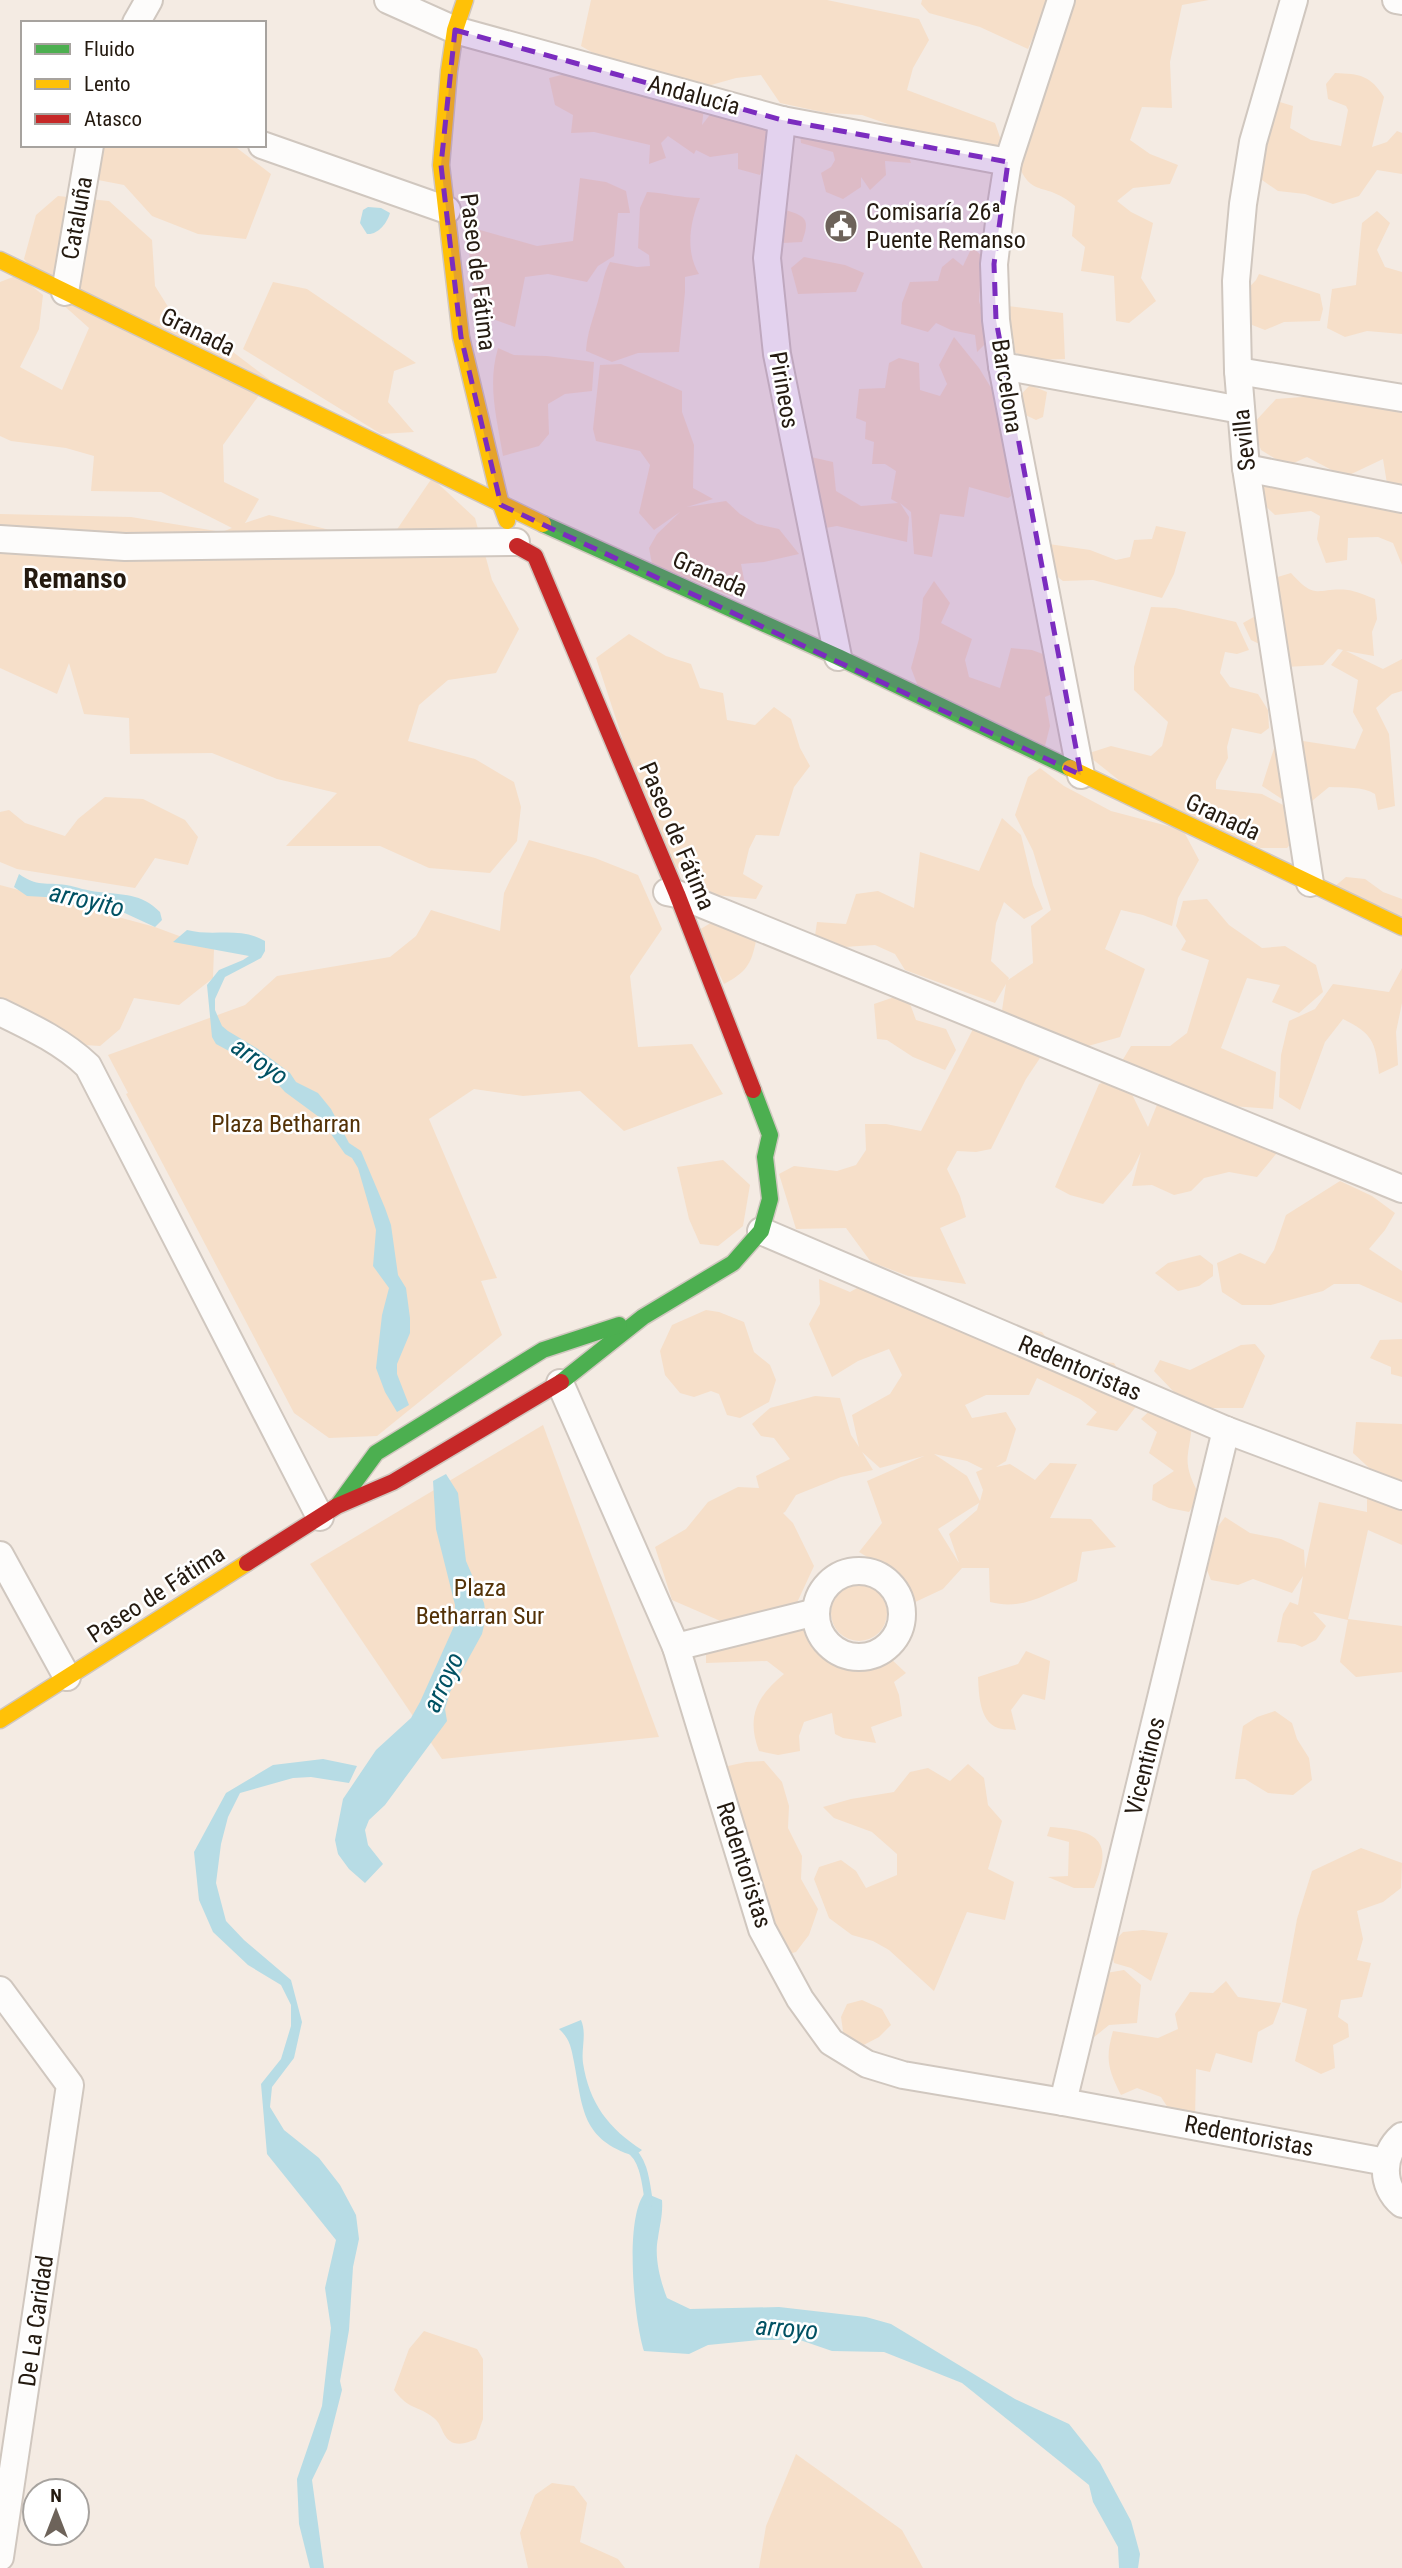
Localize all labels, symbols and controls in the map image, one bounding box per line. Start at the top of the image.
legend [21,21,266,147]
text: Fluido [84,37,135,61]
street label: Andalucía [645,69,743,121]
text: Lento [84,72,131,96]
text: Atasco [84,107,142,131]
street label: Cataluña [56,174,98,262]
street label: Paseo de Fátima [454,192,502,352]
place label: Comisaría 26ª Puente Remanso [866,198,1026,254]
public building icon: Comisaría 26ª Puente Remanso [822,207,860,245]
street label: Granada [156,302,240,362]
street label: Barcelona [986,337,1028,435]
street label: Pirineos [763,349,805,431]
street label: Sevilla [1227,408,1261,472]
street label: Granada [668,545,752,603]
district label: Remanso [23,562,127,595]
street label: Paseo de Fátima [633,758,721,914]
street label: Granada [1181,788,1265,846]
water label: arroyito [47,877,127,923]
water label: arroyo [226,1031,294,1091]
park label: Plaza Betharran [211,1110,361,1138]
street label: Redentoristas [1014,1330,1146,1406]
street label: Paseo de Fátima [82,1539,230,1649]
park label: Plaza Betharran Sur [416,1574,544,1630]
water label: arroyo [416,1647,470,1717]
street label: Vicentinos [1119,1714,1171,1818]
street label: Redentoristas [710,1798,778,1932]
street label: Redentoristas [1182,2110,1316,2162]
street label: De La Caridad [13,2254,59,2388]
water label: arroyo [754,2310,820,2346]
north arrow [21,2477,91,2547]
text: N [50,2484,62,2507]

